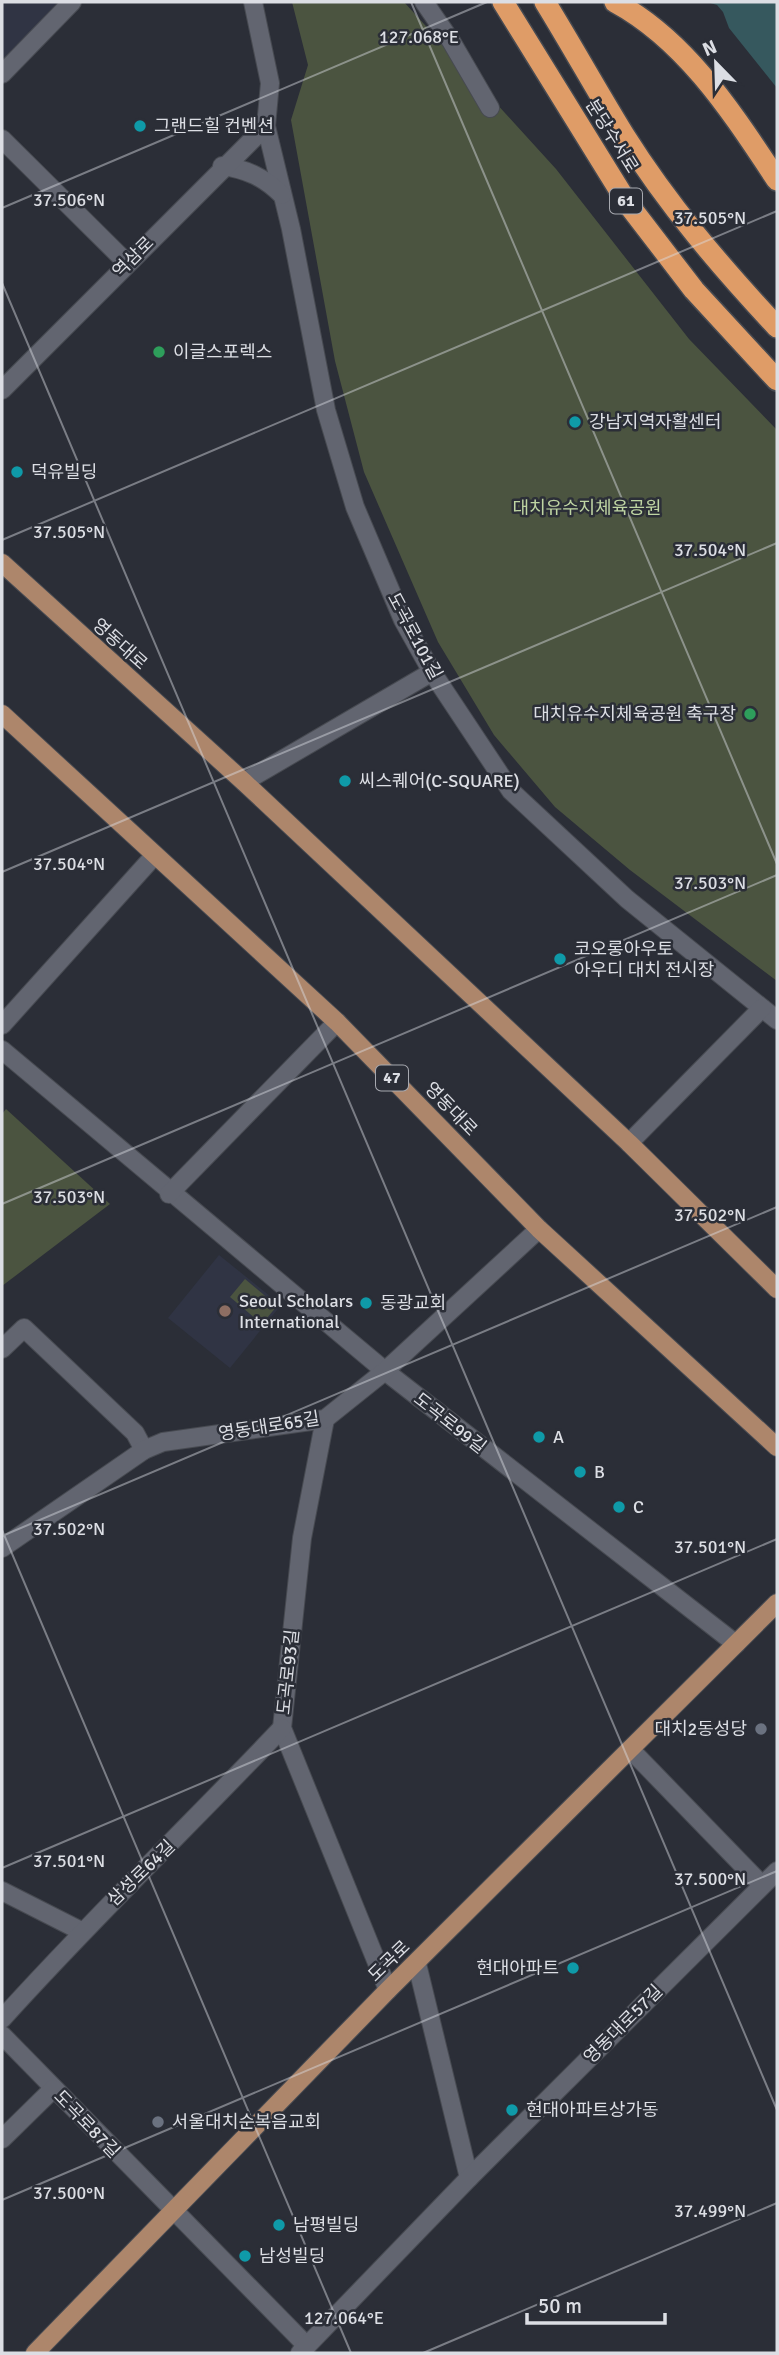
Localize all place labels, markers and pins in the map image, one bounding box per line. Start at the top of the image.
place label: 그랜드힐 컨벤션 [154,115,274,137]
marker: 그랜드힐 컨벤션 [132,118,148,134]
place label: 이글스포렉스 [173,341,272,363]
marker: 이글스포렉스 [151,344,167,360]
place label: 강남지역자활센터 [589,411,721,433]
marker: 강남지역자활센터 [567,414,583,430]
place label: 덕유빌딩 [31,461,97,483]
marker: 덕유빌딩 [9,464,25,480]
place label: 대치유수지체육공원 축구장 [533,703,736,725]
marker: 대치유수지체육공원 축구장 [742,706,758,722]
place label: 씨스퀘어(C-SQUARE) [359,770,520,792]
marker: 씨스퀘어(C-SQUARE) [337,773,353,789]
place label: 코오롱아우토 아우디 대치 전시장 [574,938,714,981]
marker: 코오롱아우토 아우디 대치 전시장 [552,951,568,967]
place label: Seoul Scholars International [239,1290,353,1333]
place label: 동광교회 [380,1292,446,1314]
marker: 동광교회 [358,1295,374,1311]
marker: Seoul Scholars International [217,1303,233,1319]
place label: A [553,1426,564,1448]
marker: A [531,1429,547,1445]
place label: B [594,1461,605,1483]
marker: B [572,1464,588,1480]
place label: C [633,1496,644,1518]
marker: C [611,1499,627,1515]
place label: 대치2동성당 [654,1718,747,1740]
marker: 대치2동성당 [753,1721,769,1737]
place label: 현대아파트 [476,1957,559,1979]
marker: 현대아파트 [565,1960,581,1976]
place label: 현대아파트상가동 [526,2099,658,2121]
marker: 현대아파트상가동 [504,2102,520,2118]
place label: 서울대치순복음교회 [172,2111,321,2133]
marker: 서울대치순복음교회 [150,2114,166,2130]
place label: 남평빌딩 [293,2214,359,2236]
marker: 남평빌딩 [271,2217,287,2233]
place label: 남성빌딩 [259,2245,325,2267]
marker: 남성빌딩 [237,2248,253,2264]

